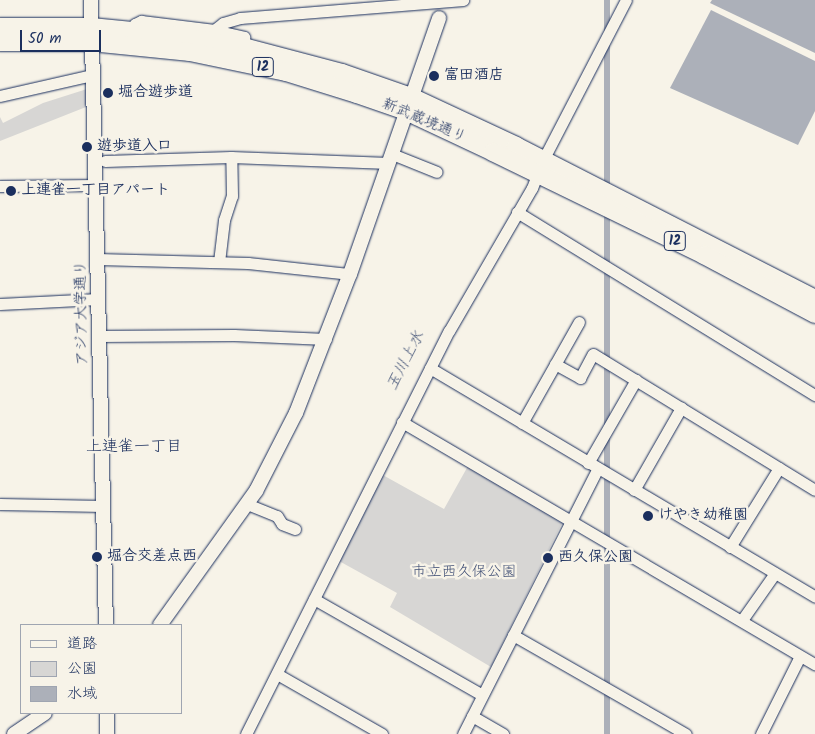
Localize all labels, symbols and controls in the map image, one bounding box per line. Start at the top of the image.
scale bar [22,20,104,52]
text: 50 m [28,27,62,51]
road number: 12 [252,56,274,78]
place label: 富田酒店 [444,67,504,85]
marker: 富田酒店 [428,70,440,82]
place label: 堀合遊歩道 [118,84,193,102]
marker: 堀合遊歩道 [102,87,114,99]
street label: 新武蔵境通り [379,95,469,147]
place label: 遊歩道入口 [97,138,172,156]
marker: 遊歩道入口 [81,141,93,153]
place label: 上連雀一丁目アパート [21,182,171,200]
marker: 上連雀一丁目アパート [5,185,17,197]
road number: 12 [664,230,686,252]
street label: アジア大学通り [72,260,92,366]
water label: 玉川上水 [383,328,429,394]
district label: 上連雀一丁目 [86,437,182,457]
place label: けやき幼稚園 [658,507,748,525]
marker: けやき幼稚園 [642,510,654,522]
place label: 堀合交差点西 [107,548,197,566]
place label: 西久保公園 [558,549,633,567]
marker: 堀合交差点西 [91,551,103,563]
marker: 西久保公園 [542,552,554,564]
park label: 市立西久保公園 [412,564,516,582]
legend [20,624,182,714]
text: 道路 [67,632,97,656]
text: 公園 [67,657,97,681]
text: 水域 [67,682,97,706]

